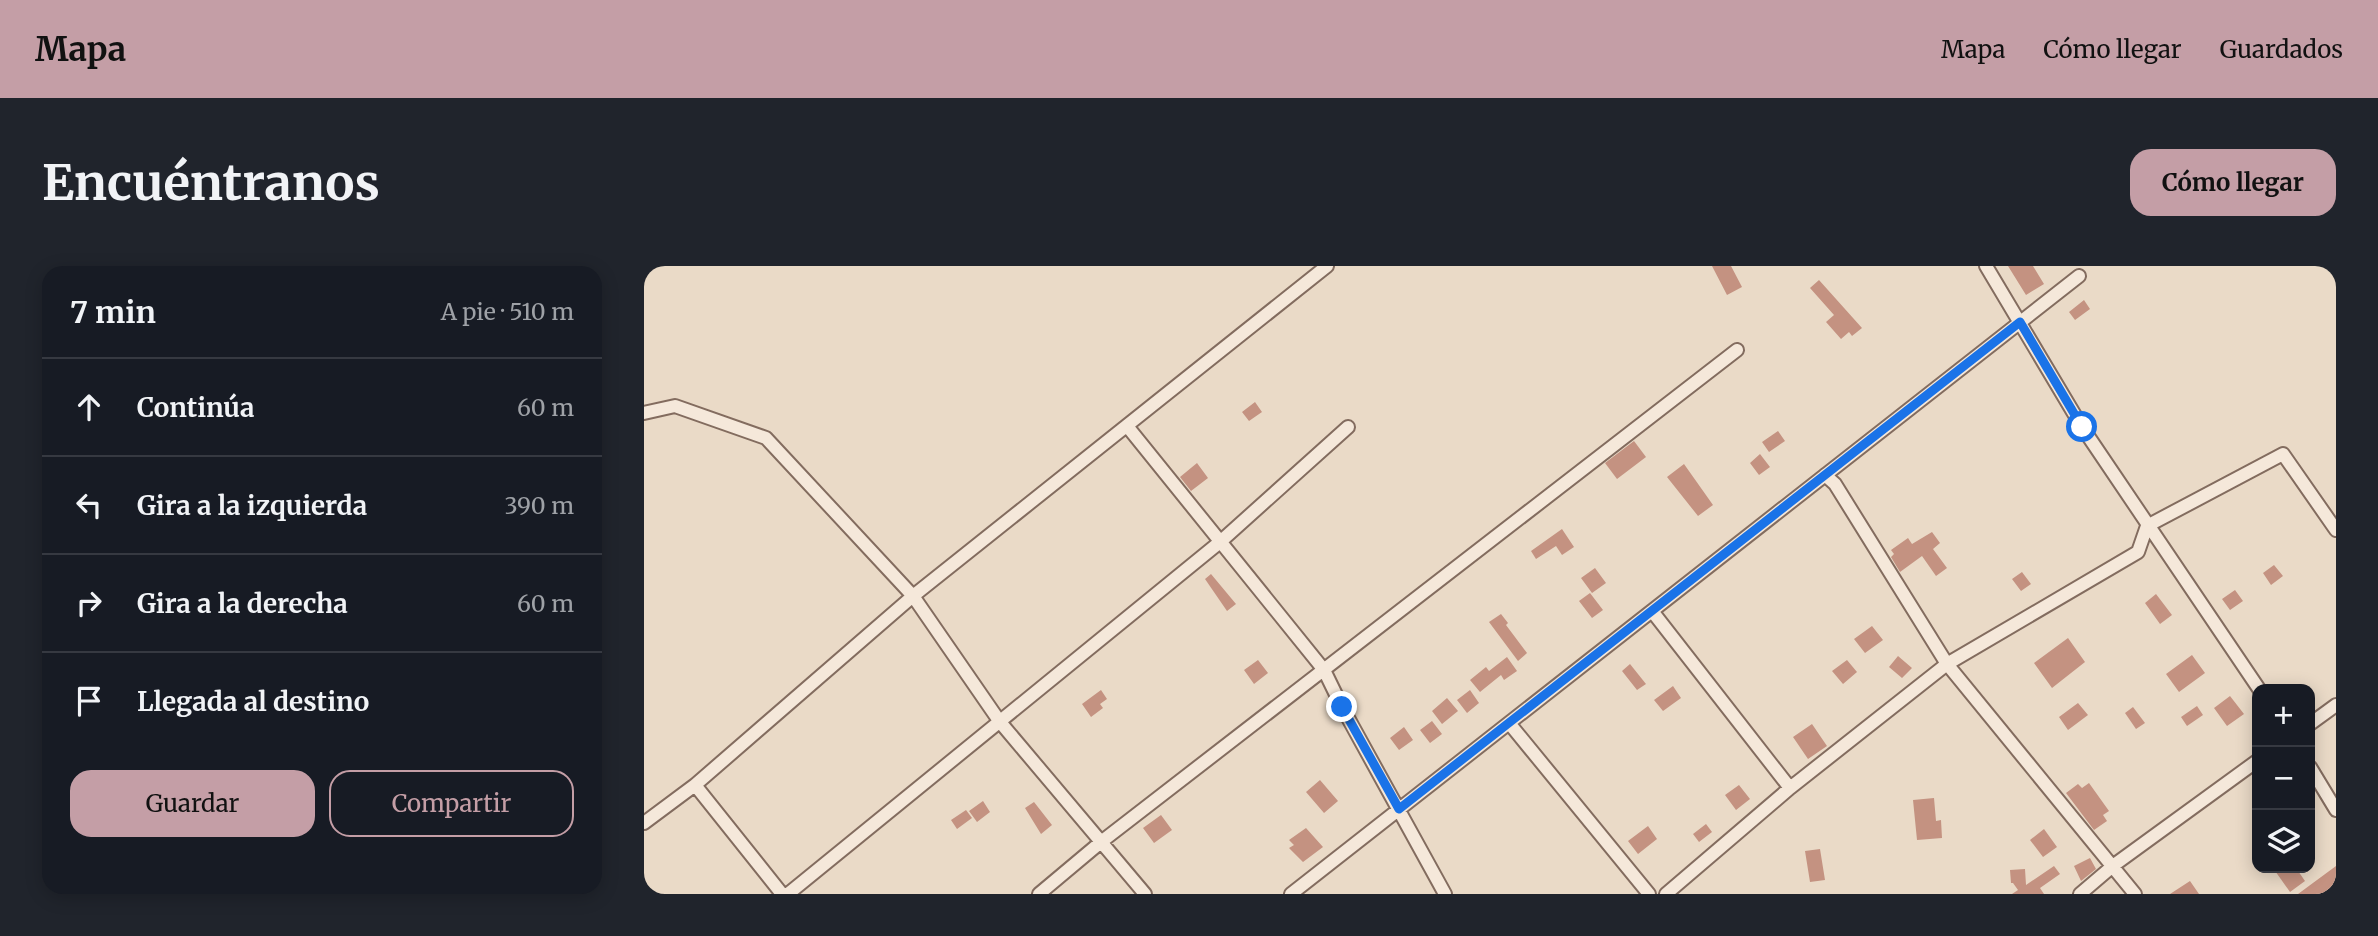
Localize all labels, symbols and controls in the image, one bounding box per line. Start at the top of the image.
text: Mapa [35,29,126,70]
text: Mapa [1941,34,2005,65]
text: Cómo llegar [2043,34,2182,65]
text: Guardados [2220,34,2343,65]
button: Cómo llegar [2130,149,2336,216]
text: Encuéntranos [42,152,380,213]
text: 7 min [70,293,156,331]
text: A pie · 510 m [441,297,574,326]
icon: ahead [70,388,108,426]
text: Continúa [137,391,255,424]
text: 60 m [517,393,574,422]
route start [2066,411,2097,442]
icon: left [70,486,108,524]
text: Gira a la izquierda [137,489,367,522]
text: 390 m [504,491,574,520]
icon: right [70,584,108,622]
text: Gira a la derecha [137,587,348,620]
text: 60 m [517,589,574,618]
icon: arrive [70,682,108,720]
map controls [2252,684,2315,873]
button: + [2252,684,2315,747]
text: Llegada al destino [137,685,369,718]
route end [1326,691,1357,722]
button: − [2252,747,2315,810]
button: Guardar [70,770,315,837]
button: Compartir [329,770,574,837]
button: layers [2252,810,2315,873]

